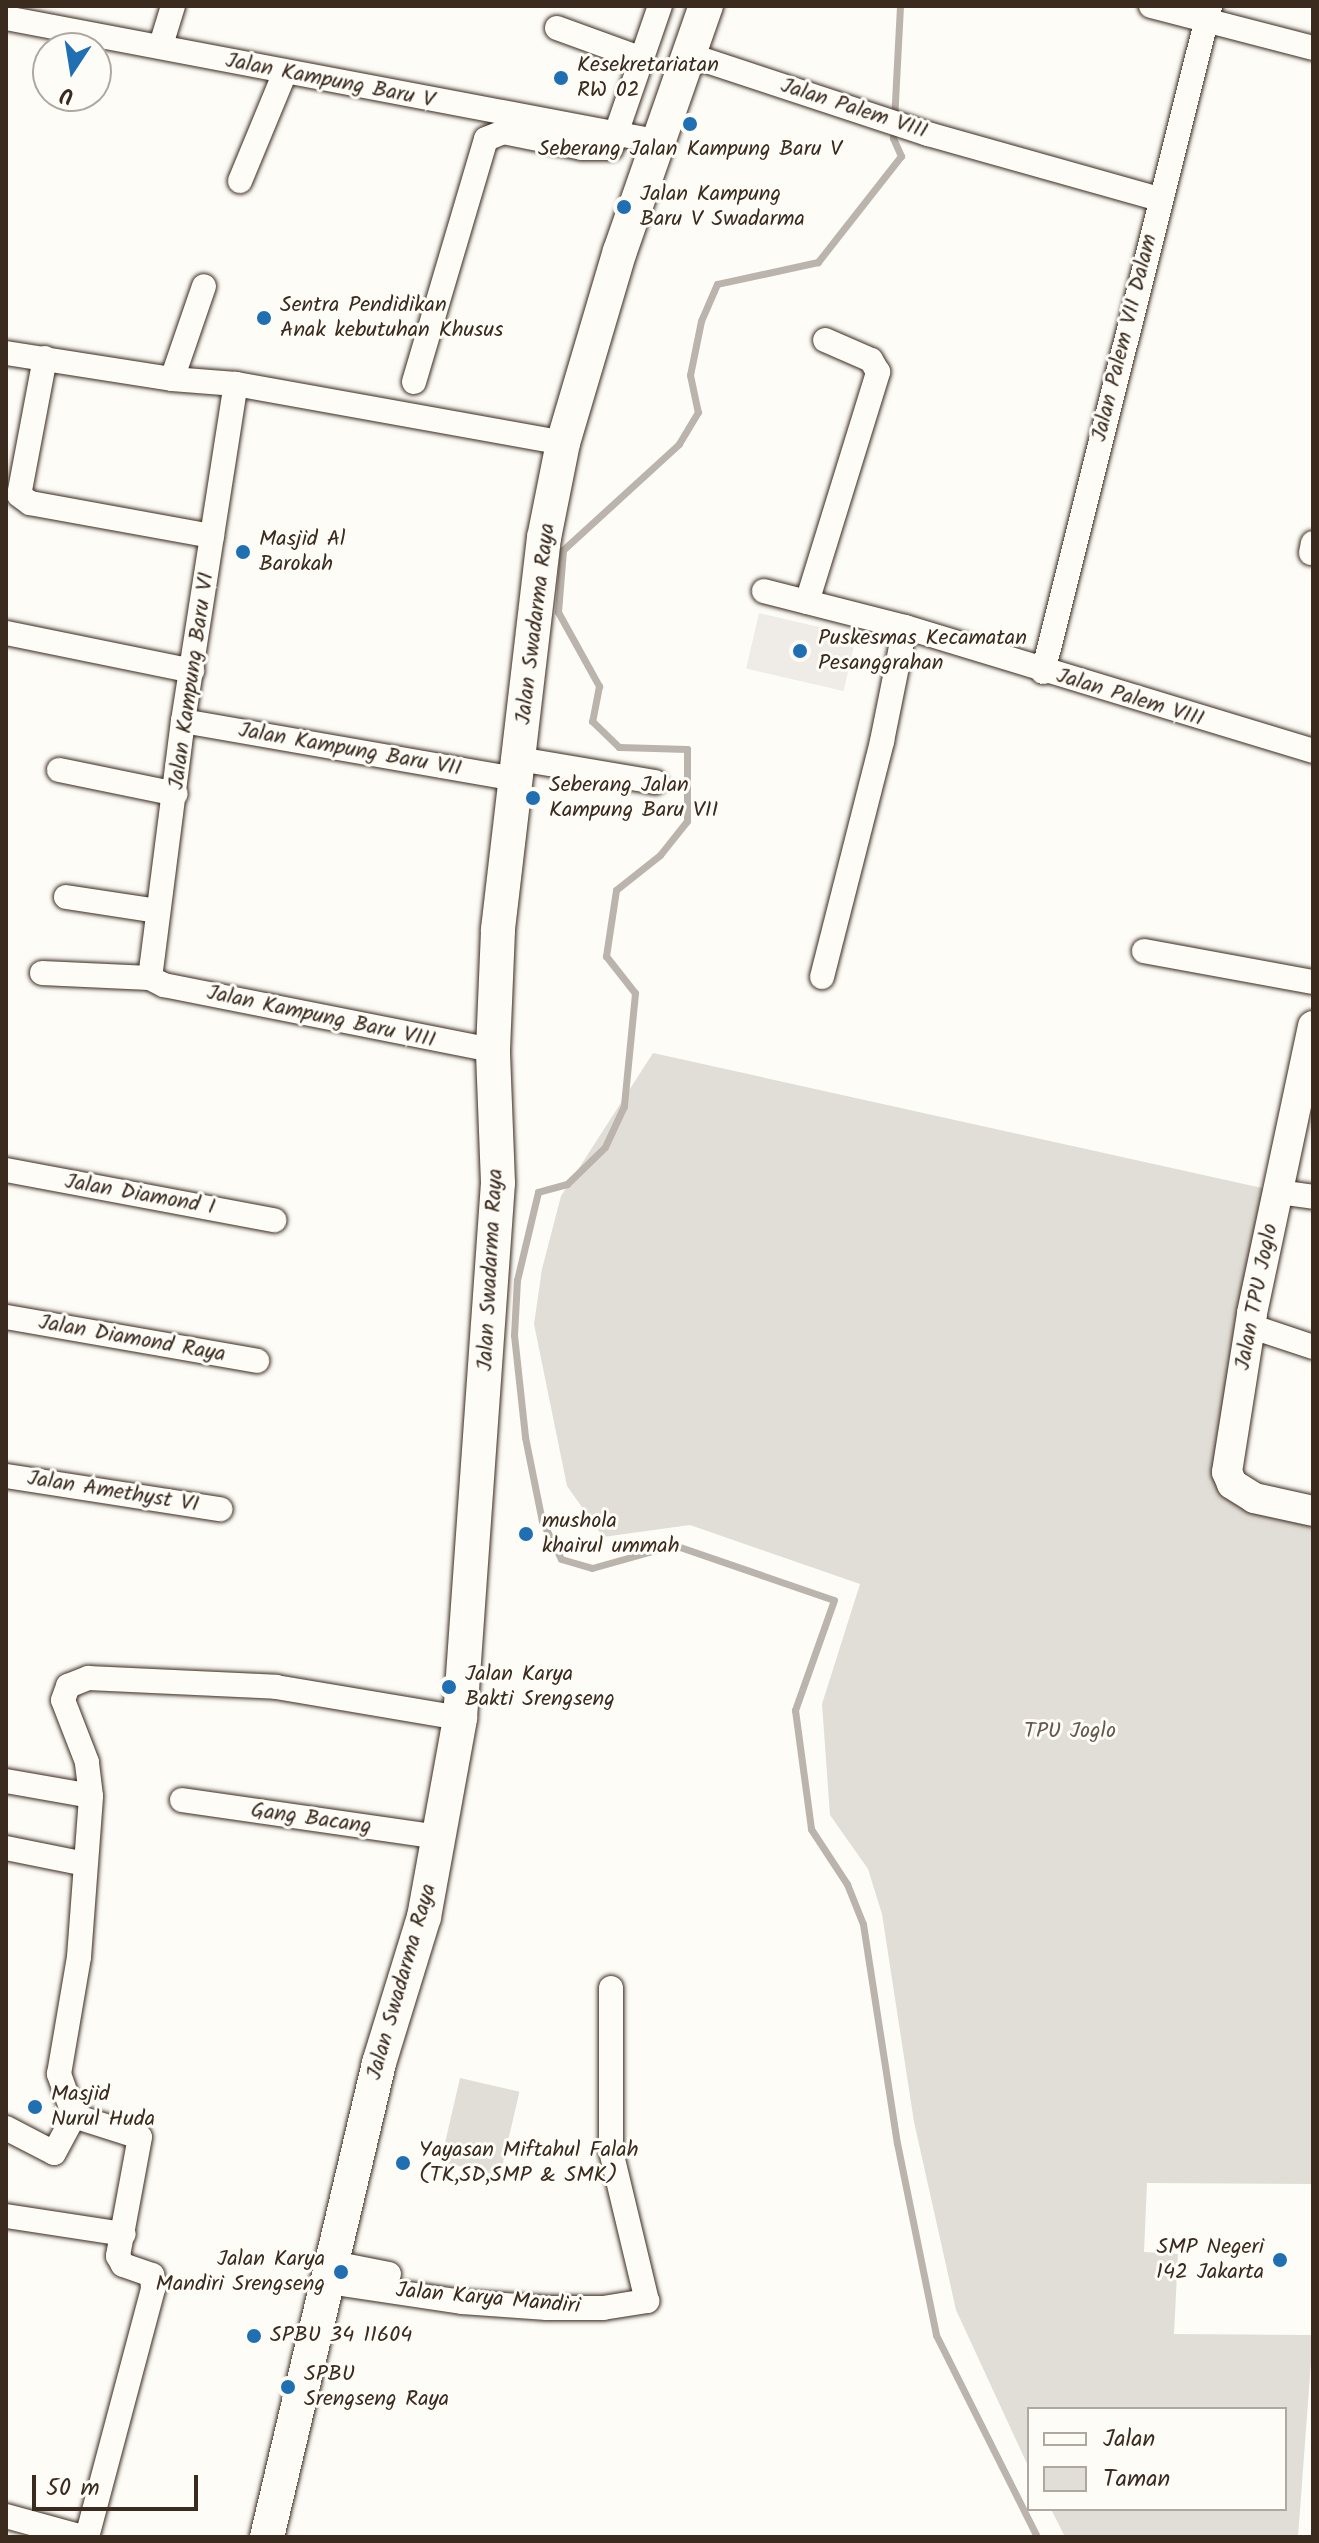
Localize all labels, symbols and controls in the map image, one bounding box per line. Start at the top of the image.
north arrow [32,32,112,112]
street label: Jalan Kampung Baru V [223,48,437,114]
place label: Kesekretariatan RW 02 [577,52,719,104]
marker: Kesekretariatan RW 02 [552,69,570,87]
street label: Jalan Palem VIII [777,73,931,145]
text: U [57,76,77,112]
marker: Seberang Jalan Kampung Baru V [681,115,699,133]
place label: Seberang Jalan Kampung Baru V [538,137,842,163]
place label: Jalan Kampung Baru V Swadarma [640,181,805,232]
marker: Jalan Kampung Baru V Swadarma [615,198,633,216]
street label: Jalan Palem VII Dalam [1086,232,1164,444]
place label: Sentra Pendidikan Anak kebutuhan Khusus [280,292,503,344]
marker: Sentra Pendidikan Anak kebutuhan Khusus [255,309,273,327]
street label: Jalan Swadarma Raya [511,522,561,726]
place label: Masjid Al Barokah [259,526,345,578]
marker: Masjid Al Barokah [234,543,252,561]
street label: Jalan Kampung Baru VI [164,571,220,791]
place label: Puskesmas Kecamatan Pesanggrahan [818,625,1027,676]
marker: Puskesmas Kecamatan Pesanggrahan [789,640,811,662]
street label: Jalan Palem VIII [1053,663,1207,733]
street label: Jalan Kampung Baru VII [236,717,464,783]
place label: Seberang Jalan Kampung Baru VII [549,772,718,824]
marker: Seberang Jalan Kampung Baru VII [524,789,542,807]
street label: Jalan Kampung Baru VIII [204,980,438,1054]
street label: Jalan Swadarma Raya [473,1168,509,1372]
street label: Jalan Diamond I [63,1169,217,1221]
street label: Jalan TPU Joglo [1230,1222,1284,1372]
street label: Jalan Diamond Raya [36,1310,228,1368]
street label: Jalan Amethyst VI [25,1465,201,1519]
place label: mushola khairul ummah [542,1508,679,1560]
marker: mushola khairul ummah [517,1525,535,1543]
place label: Jalan Karya Bakti Srengseng [465,1661,615,1712]
marker: Jalan Karya Bakti Srengseng [440,1678,458,1696]
park label: TPU Joglo [1024,1719,1116,1745]
street label: Gang Bacang [249,1797,373,1841]
street label: Jalan Swadarma Raya [361,1881,443,2083]
place label: Masjid Nurul Huda [51,2081,155,2132]
marker: Masjid Nurul Huda [26,2098,44,2116]
place label: Yayasan Miftahul Falah (TK,SD,SMP & SMK) [419,2137,638,2188]
marker: Yayasan Miftahul Falah (TK,SD,SMP & SMK) [394,2154,412,2172]
place label: SMP Negeri 142 Jakarta [1156,2234,1264,2286]
place label: Jalan Karya Mandiri Srengseng [156,2246,325,2298]
marker: SMP Negeri 142 Jakarta [1271,2251,1289,2269]
marker: Jalan Karya Mandiri Srengseng [332,2263,350,2281]
street label: Jalan Karya Mandiri [395,2278,581,2320]
place label: SPBU 34 11604 [270,2323,412,2349]
marker: SPBU 34 11604 [245,2327,263,2345]
place label: SPBU Srengseng Raya [304,2361,449,2412]
marker: SPBU Srengseng Raya [279,2378,297,2396]
legend [1027,2407,1287,2511]
text: Jalan [1103,2420,1155,2459]
scale bar [36,2459,202,2509]
text: Taman [1103,2460,1170,2499]
text: 50 m [46,2469,100,2508]

